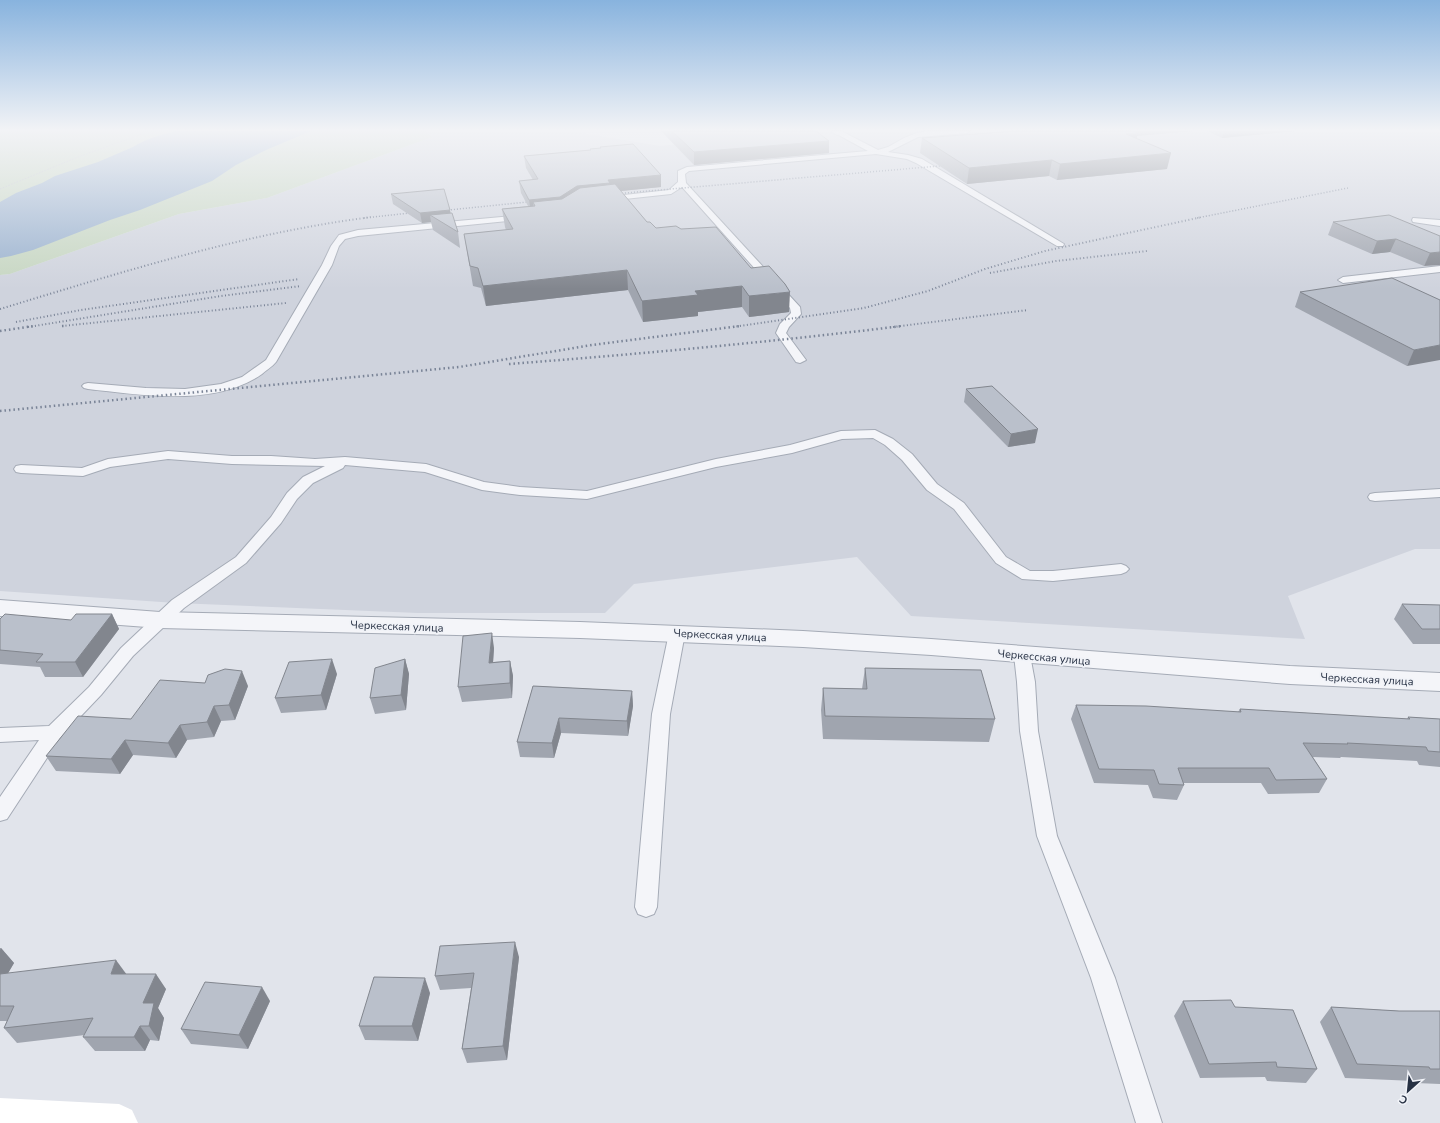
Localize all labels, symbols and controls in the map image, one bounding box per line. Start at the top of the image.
street label: Черкесская улица [350,617,444,636]
street label: Черкесская улица [673,626,767,645]
street label: Черкесская улица [997,646,1091,669]
street label: Черкесская улица [1320,670,1414,689]
north arrow [1388,1071,1428,1111]
text: С [1396,1091,1410,1108]

